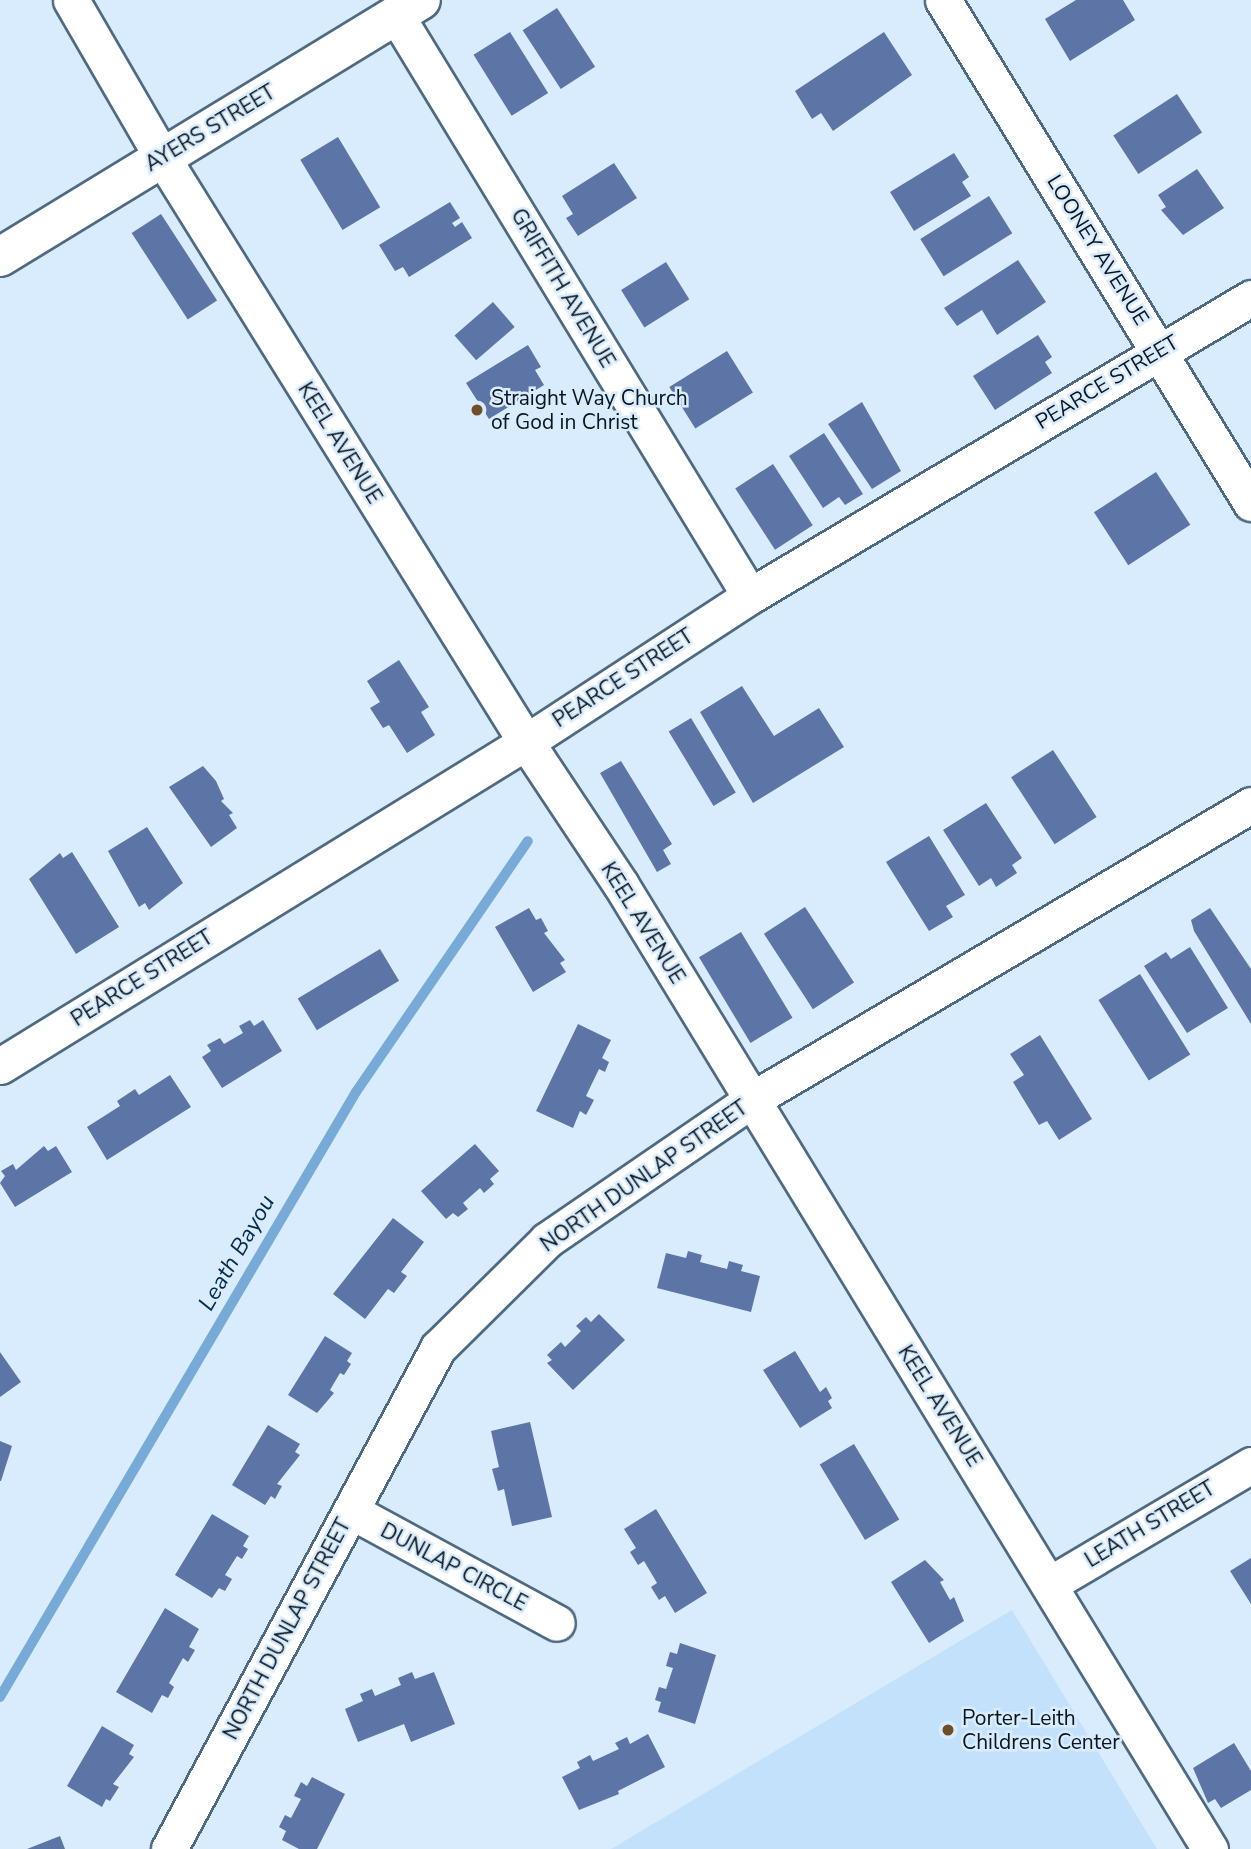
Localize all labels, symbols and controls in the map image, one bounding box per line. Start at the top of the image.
street label: AYERS STREET [140,79,280,177]
street label: LOONEY AVENUE [1042,170,1154,330]
street label: GRIFFITH AVENUE [506,204,620,372]
street label: PEARCE STREET [1031,329,1183,435]
street label: KEEL AVENUE [293,378,387,508]
place label: Straight Way Church of God in Christ [491,385,688,435]
marker: Straight Way Church of God in Christ [469,402,485,418]
street label: PEARCE STREET [548,623,698,733]
street label: KEEL AVENUE [596,858,690,988]
street label: PEARCE STREET [66,924,218,1032]
street label: NORTH DUNLAP STREET [536,1095,752,1257]
water label: Leath Bayou [193,1190,281,1316]
street label: KEEL AVENUE [893,1341,987,1471]
street label: LEATH STREET [1080,1475,1220,1573]
street label: NORTH DUNLAP STREET [218,1514,356,1744]
street label: DUNLAP CIRCLE [376,1518,532,1616]
place label: Porter-Leith Childrens Center [962,1705,1120,1755]
marker: Porter-Leith Childrens Center [940,1722,956,1738]

